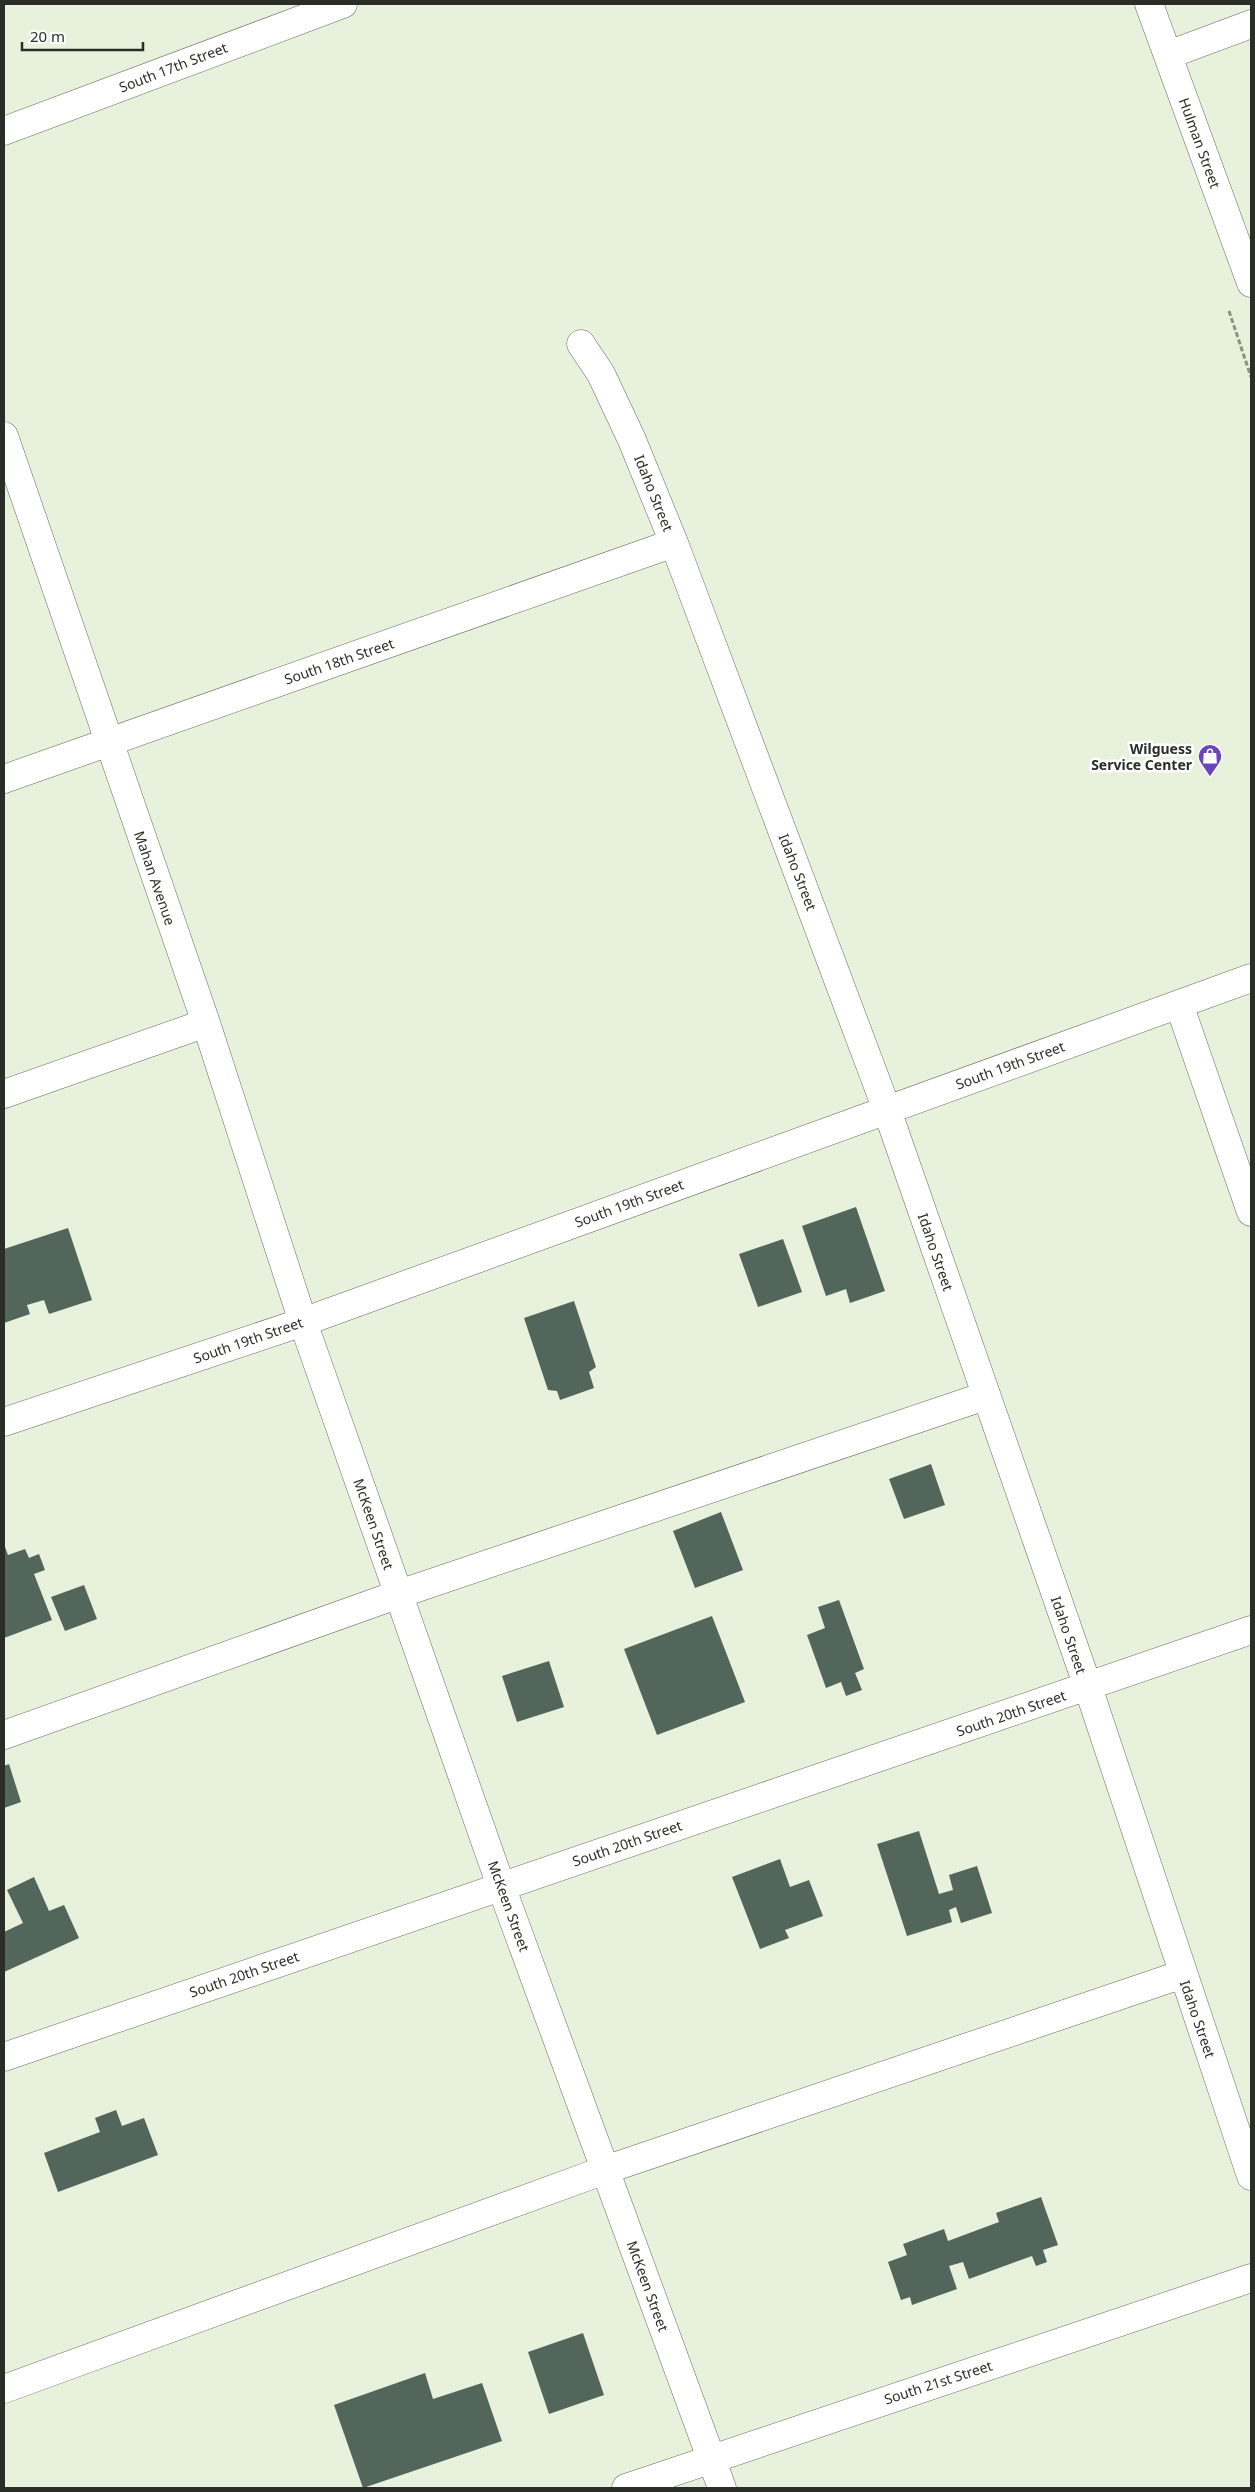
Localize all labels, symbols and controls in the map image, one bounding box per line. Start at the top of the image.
scale bar [22,20,144,52]
text: 20 m [30,26,65,46]
street label: South 17th Street [116,38,230,96]
street label: Hulman Street [1175,95,1225,191]
street label: Idaho Street [630,452,678,534]
street label: South 18th Street [282,633,396,689]
place label: Wilguess Service Center [1091,739,1193,774]
shop icon: Wilguess Service Center [1197,743,1223,777]
street label: Mahan Avenue [130,828,180,928]
street label: Idaho Street [775,831,821,913]
street label: South 19th Street [953,1036,1067,1094]
street label: South 19th Street [572,1174,686,1232]
street label: Idaho Street [914,1211,958,1293]
street label: South 19th Street [191,1312,305,1368]
street label: McKeen Street [350,1476,398,1572]
street label: Idaho Street [1047,1594,1091,1676]
street label: South 20th Street [954,1685,1068,1741]
street label: South 20th Street [570,1815,684,1871]
street label: McKeen Street [484,1858,534,1954]
street label: South 20th Street [187,1946,301,2002]
street label: Idaho Street [1176,1978,1220,2060]
street label: McKeen Street [623,2238,673,2334]
street label: South 21st Street [881,2356,995,2408]

